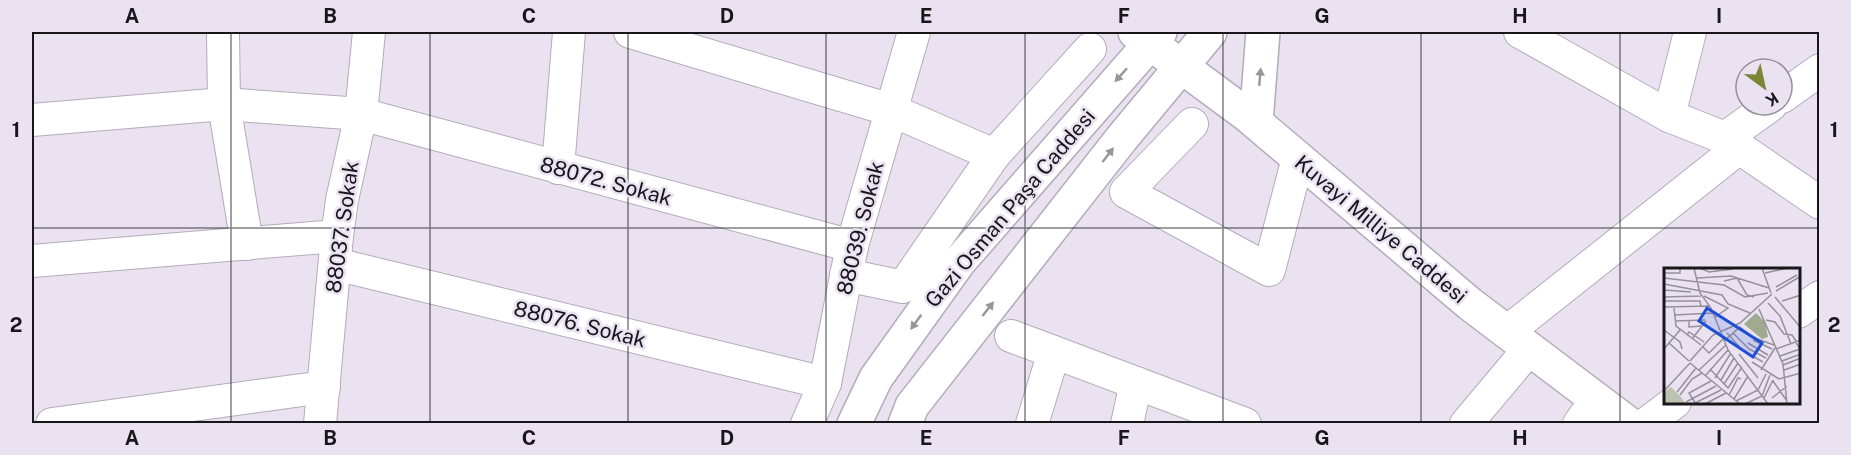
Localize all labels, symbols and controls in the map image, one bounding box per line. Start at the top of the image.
text: A [125,4,139,28]
text: B [323,4,337,28]
text: C [522,4,536,28]
text: D [720,4,734,28]
text: E [920,4,932,28]
text: F [1118,4,1130,28]
text: G [1314,4,1330,28]
text: H [1512,4,1528,28]
text: I [1716,4,1722,28]
north arrow [1734,57,1794,117]
one-way arrow [1115,67,1128,82]
one-way arrow [1255,67,1265,86]
text: K [1761,88,1782,111]
street label: Gazi Osman Paşa Caddesi [920,104,1100,312]
text: 1 [12,118,20,142]
text: 1 [1830,118,1838,142]
one-way arrow [1102,147,1115,163]
street label: Kuvayi Milliye Caddesi [1290,150,1472,308]
street label: 88072. Sokak [537,151,675,211]
street label: 88037. Sokak [320,159,364,295]
street label: 88039. Sokak [831,159,889,297]
inset map [1664,268,1800,404]
street label: 88076. Sokak [511,296,649,353]
one-way arrow [982,301,995,317]
text: 2 [10,313,22,337]
one-way arrow [910,313,922,329]
text: 2 [1828,313,1840,337]
text: A [125,426,139,450]
text: B [323,426,337,450]
text: C [522,426,536,450]
text: D [720,426,734,450]
text: E [920,426,932,450]
text: F [1118,426,1130,450]
text: G [1314,426,1330,450]
text: H [1512,426,1528,450]
text: I [1716,426,1722,450]

